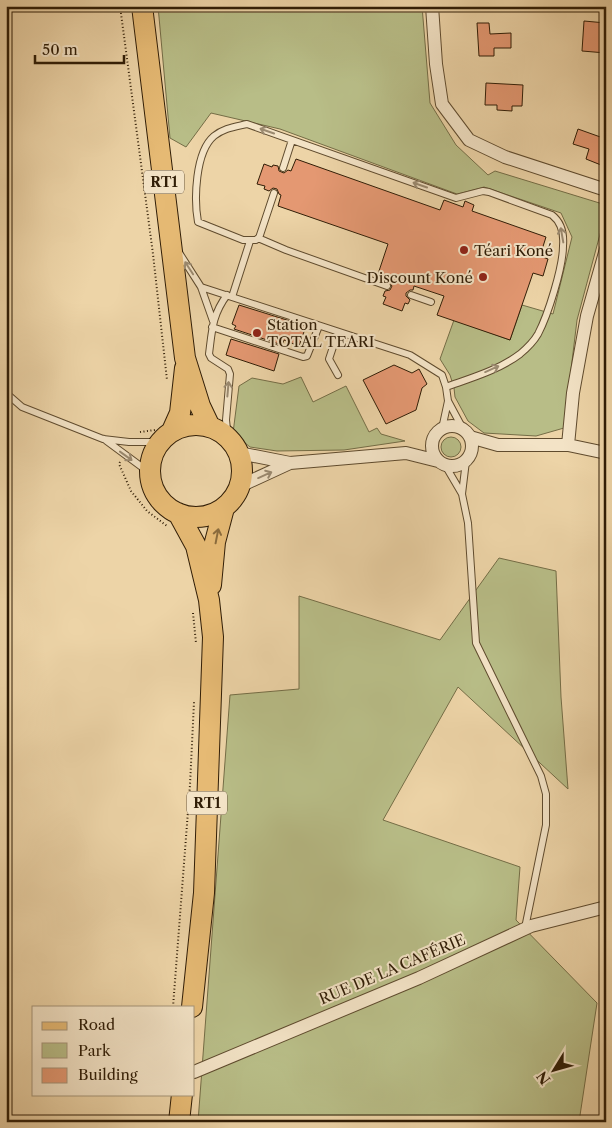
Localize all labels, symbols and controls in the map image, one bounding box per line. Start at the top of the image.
scale bar [35,32,124,64]
text: 50 m [42,40,78,59]
one-way arrow [260,126,275,135]
road number: RT1 [144,170,184,193]
one-way arrow [413,180,428,189]
one-way arrow [556,227,566,243]
place label: Téari Koné [474,241,553,260]
marker: Téari Koné [458,244,470,256]
one-way arrow [184,261,195,275]
place label: Discount Koné [367,268,473,287]
marker: Discount Koné [477,271,489,283]
place label: Station TOTAL TEARI [267,315,374,351]
marker: Station TOTAL TEARI [251,327,263,339]
one-way arrow [484,364,499,374]
one-way arrow [224,382,233,398]
one-way arrow [119,451,133,461]
one-way arrow [257,469,272,479]
one-way arrow [212,529,222,545]
road number: RT1 [187,791,227,814]
street label: RUE DE LA CAFÉRIE [316,930,468,1008]
legend [32,1006,195,1096]
text: Road [78,1015,115,1034]
text: Park [78,1041,112,1060]
north arrow [530,1046,580,1096]
text: Building [78,1065,138,1084]
text: N [533,1068,554,1088]

